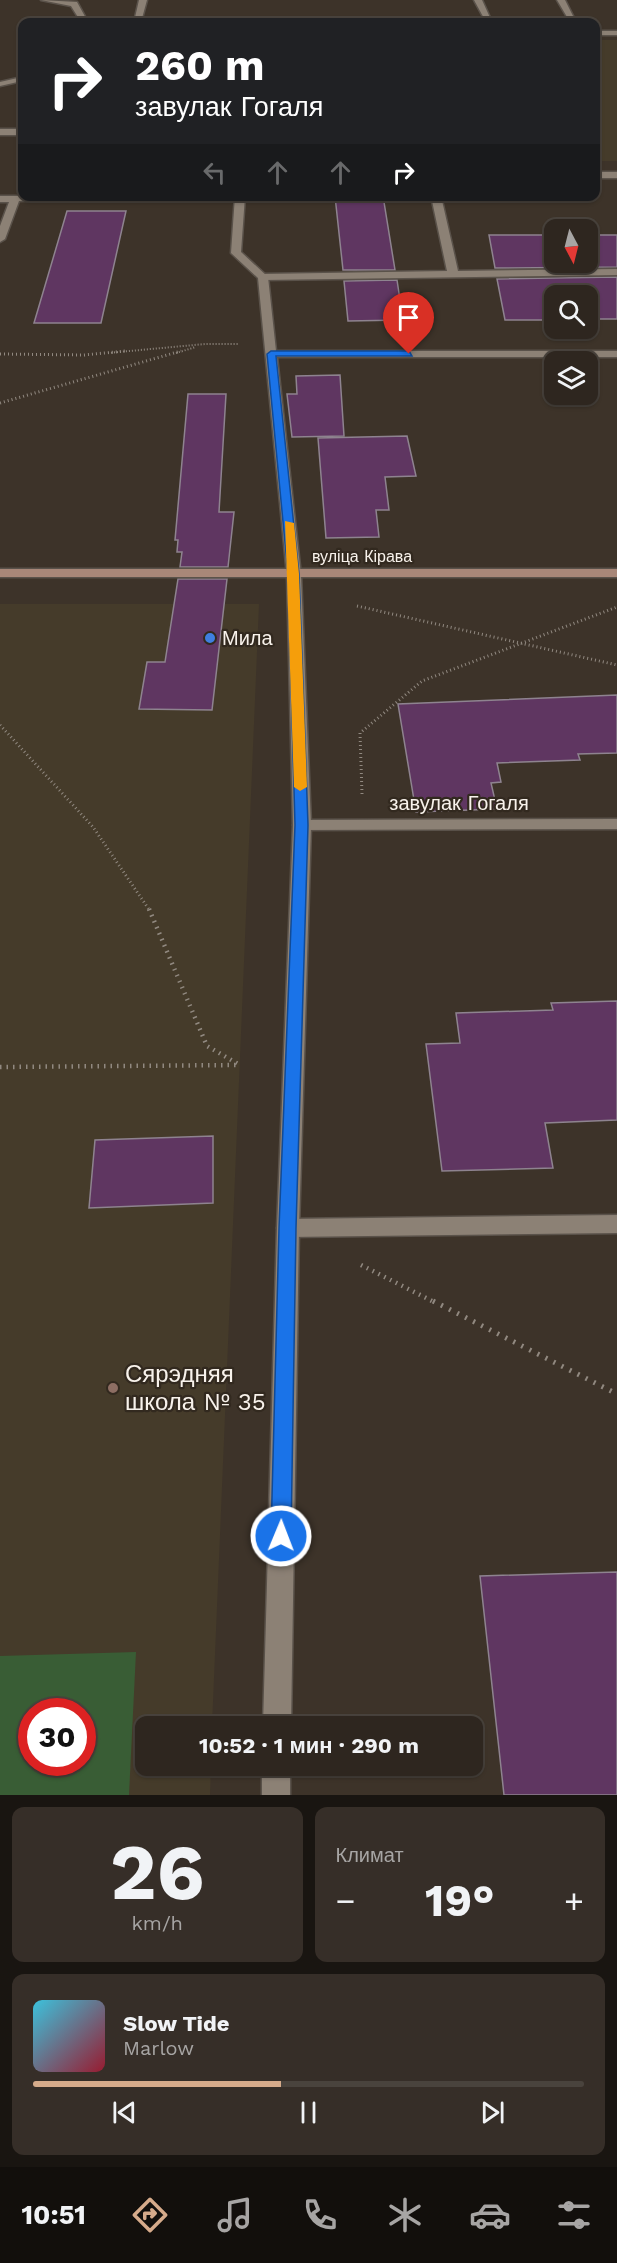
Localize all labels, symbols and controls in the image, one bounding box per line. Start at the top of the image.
text: 260 m [135,41,265,90]
icon: right [36,42,114,120]
text: завулак Гогаля [135,91,323,123]
icon: left [198,156,231,189]
icon: ahead [261,156,294,189]
icon: ahead [324,156,357,189]
icon: right [387,156,420,189]
north arrow [544,219,598,273]
map controls [544,219,598,405]
button: search [544,285,598,339]
pin [383,292,434,354]
icon: arrive [392,301,425,334]
button: layers [544,351,598,405]
street label: вуліца Кірава [312,547,412,566]
place label: Мила [222,626,274,650]
marker: Мила [203,631,217,645]
street label: завулак Гогаля [389,791,529,815]
place label: Сярэдняя школа № 35 [125,1360,266,1416]
marker: Сярэдняя школа № 35 [106,1381,120,1395]
position arrow [249,1504,313,1568]
speed limit sign: 30 [18,1698,96,1776]
text: 10:52 · 1 мин · 290 m [199,1733,419,1758]
text: 26 [110,1826,205,1918]
text: Климат [336,1843,404,1867]
text: 19° [425,1874,494,1927]
text: − [336,1881,355,1920]
text: + [564,1881,584,1920]
text: km/h [131,1911,183,1935]
text: Slow Tide [123,2011,230,2036]
text: Marlow [123,2036,194,2060]
icon: previous [108,2096,141,2129]
icon: pause [292,2096,325,2129]
icon: next [476,2096,509,2129]
icon: directions [129,2194,171,2236]
icon: music [214,2194,256,2236]
icon: phone [299,2194,341,2236]
icon: climate [384,2194,426,2236]
icon: car [469,2194,511,2236]
icon: filters [553,2194,595,2236]
text: 10:51 [21,2199,86,2231]

